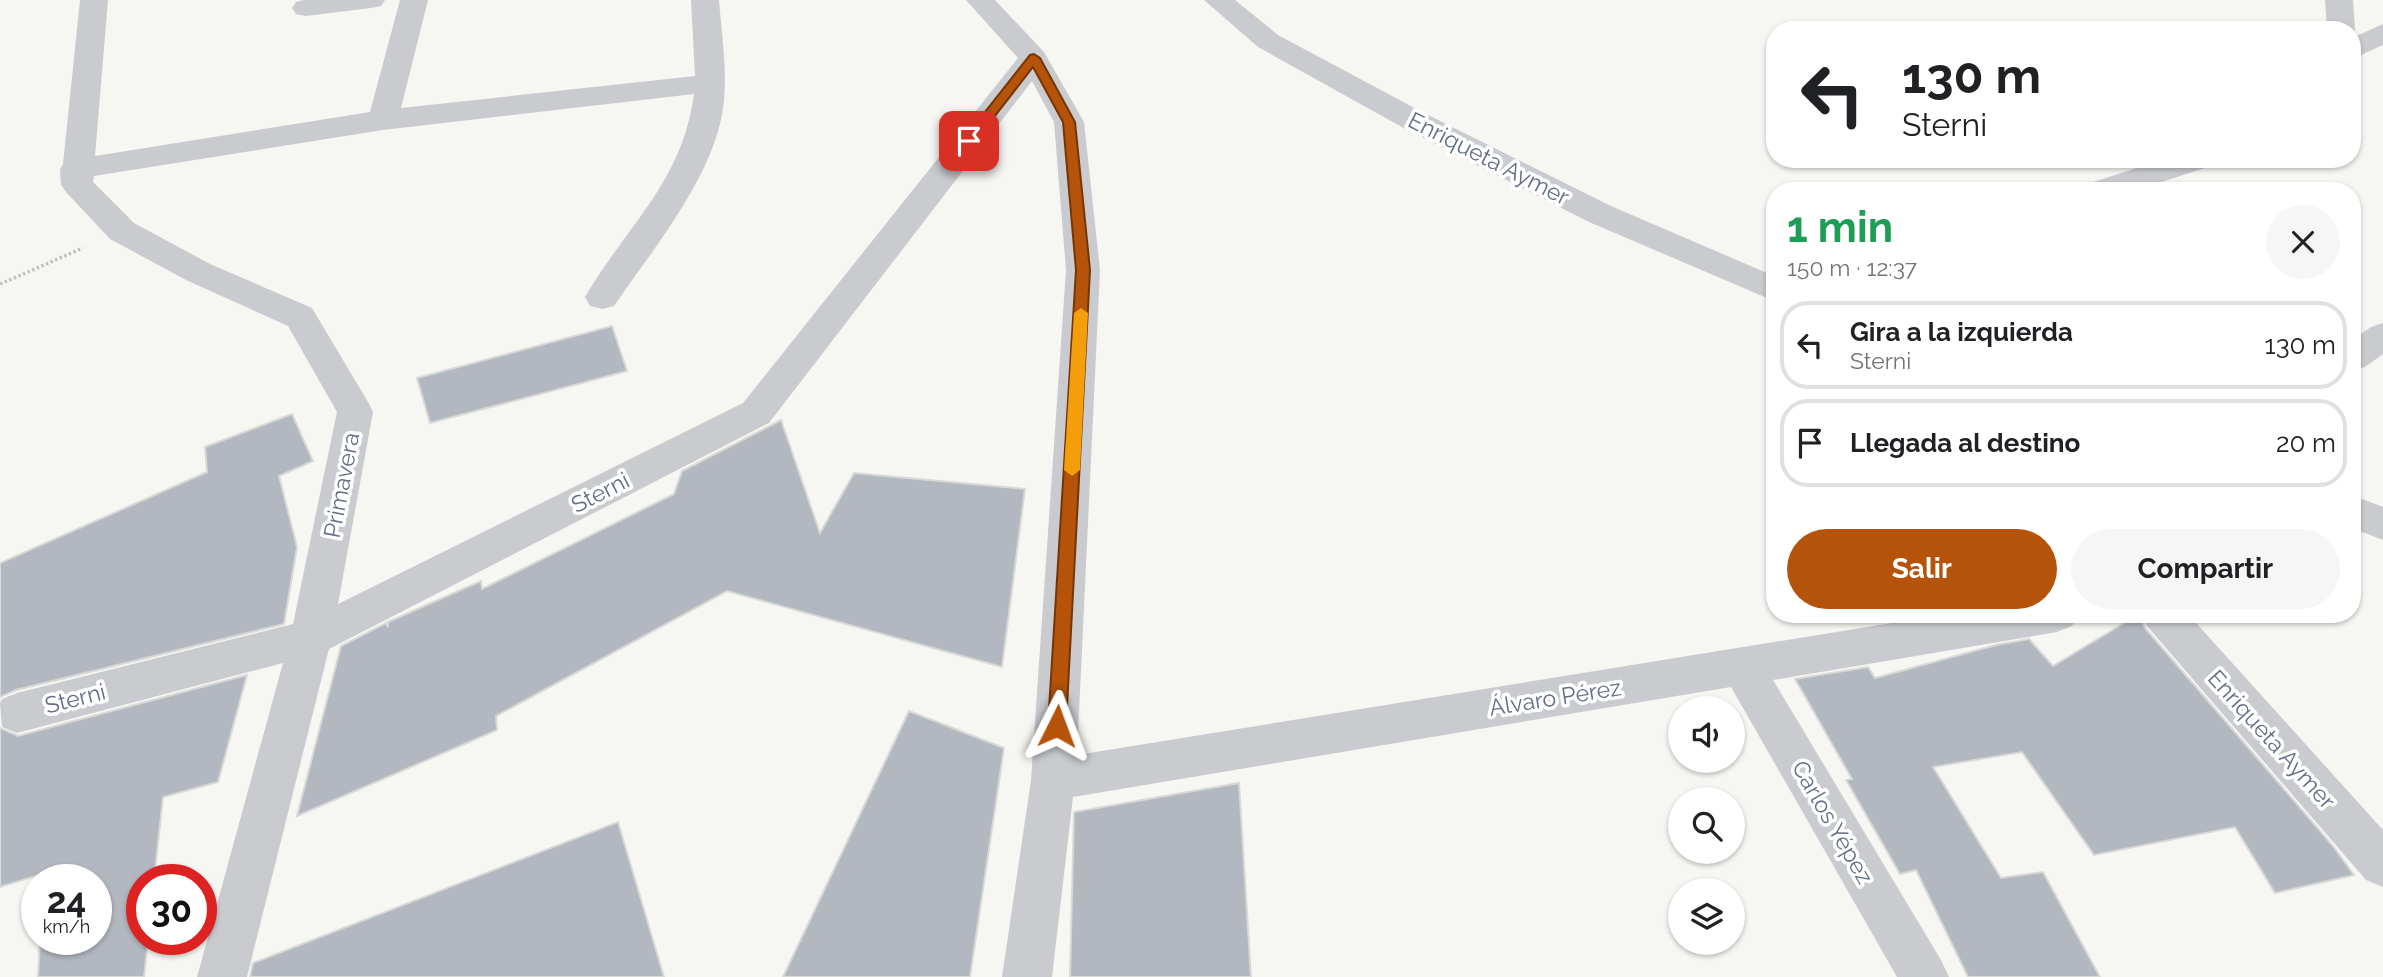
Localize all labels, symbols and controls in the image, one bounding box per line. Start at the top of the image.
text: 130 m [1902,47,2041,104]
icon: left [1787,49,1878,140]
street label: Enriqueta Aymer [1404,106,1574,210]
text: Sterni [1902,106,1987,143]
pin [939,111,999,171]
icon: arrive [950,122,988,160]
text: 1 min [1787,203,1893,252]
button: close [2266,205,2340,279]
text: 150 m · 12:37 [1787,254,1917,281]
text: Gira a la izquierda [1850,317,2073,347]
icon: left [1791,326,1829,364]
text: 130 m [2265,330,2336,360]
text: Sterni [1850,347,1911,374]
icon: arrive [1791,424,1829,462]
text: Llegada al destino [1850,428,2080,458]
text: 20 m [2276,428,2336,458]
street label: Primavera [318,430,364,540]
street label: Sterni [567,466,633,518]
button: Salir [1787,529,2057,609]
button: Compartir [2071,529,2340,609]
street label: Enriqueta Aymer [2203,664,2341,814]
street label: Álvaro Pérez [1487,673,1623,721]
street label: Sterni [42,677,108,719]
position arrow [1020,689,1094,763]
map controls [1668,696,1745,955]
button: sound [1668,696,1745,773]
street label: Carlos Yépez [1787,756,1879,888]
button: search [1668,787,1745,864]
speed limit sign: 30 [126,864,217,955]
button: layers [1668,878,1745,955]
text: 24 [47,880,86,921]
text: km/h [43,916,90,937]

